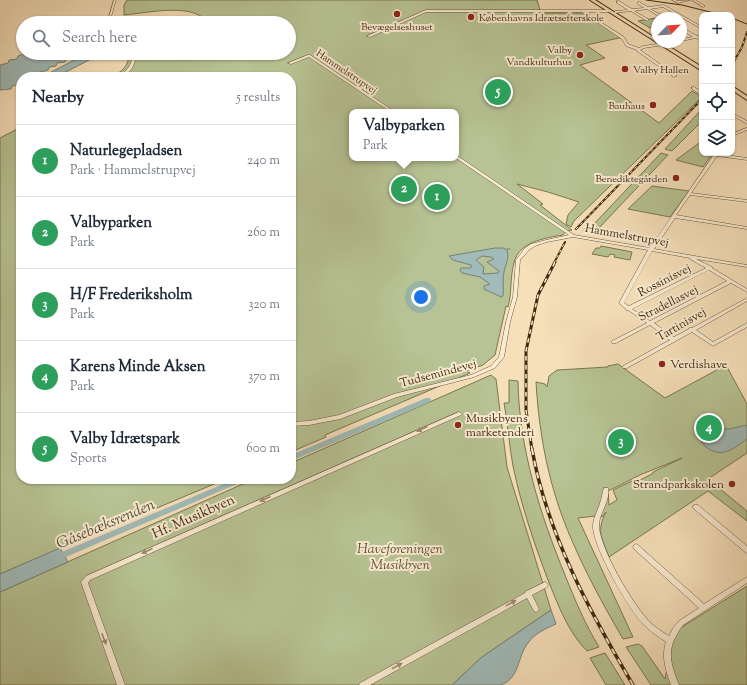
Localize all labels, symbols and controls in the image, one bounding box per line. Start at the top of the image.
marker: Bevægelseshuset [392,9,402,19]
place label: Københavns Idrætsefterskole [479,11,604,26]
marker: Københavns Idrætsefterskole [466,12,476,22]
north arrow [651,12,687,48]
map controls [699,12,735,156]
button: + [699,12,735,48]
search box [16,16,296,60]
place label: Bevægelseshuset [361,20,433,35]
icon: search [30,27,52,49]
text: Search here [62,28,137,49]
place label: Valby Vandkulturhus [506,43,572,70]
street label: Hammelstrupvej [313,46,380,98]
button: − [699,48,735,84]
marker: Valby Vandkulturhus [575,50,585,60]
place label: Valby Hallen [633,63,689,78]
marker: Valby Hallen [620,64,630,74]
pin: 5 [485,77,511,107]
button: locate [699,84,735,120]
text: Nearby [32,86,84,110]
text: 5 results [236,89,280,107]
place label: Bauhaus [608,99,645,114]
marker: Bauhaus [648,100,658,110]
popup [349,109,459,161]
text: Valbyparken [363,116,445,137]
button: layers [699,120,735,156]
text: Park [363,137,388,155]
text: Naturlegepladsen [70,141,182,162]
text: 1 [43,152,47,170]
text: 240 m [247,152,280,170]
text: Park · Hammelstrupvej [70,162,196,180]
place label: Benediktegården [595,172,668,187]
marker: Benediktegården [671,173,681,183]
pin: 2 [391,174,417,204]
pin: 1 [424,182,450,212]
text: Valbyparken [70,213,152,234]
street label: Hammelstrupvej [583,220,670,252]
text: 2 [42,224,48,242]
text: 260 m [247,224,280,242]
text: Park [70,234,95,252]
street label: Rossinisvej [635,260,694,302]
street label: Stradellasvej [635,281,702,327]
text: H/F Frederiksholm [70,285,193,306]
your location [411,287,431,307]
text: 3 [42,296,48,314]
text: 320 m [248,296,280,314]
street label: Tartinisvej [653,303,710,346]
text: Park [70,306,95,324]
street label: Tudsemindevej [398,355,479,393]
place label: Verdishave [670,356,728,374]
text: Karens Minde Aksen [70,357,206,378]
marker: Verdishave [657,359,667,369]
text: 4 [42,368,48,386]
text: 370 m [248,368,280,386]
text: Park [70,378,95,396]
place label: Musikbyens marketenderi [466,410,535,442]
pin: 4 [696,413,722,443]
marker: Musikbyens marketenderi [453,420,463,430]
one-way arrow [416,426,428,432]
pin: 3 [608,427,634,457]
text: Valby Idrætspark [70,429,180,450]
text: 5 [43,440,47,458]
text: 600 m [246,440,280,458]
text: Sports [70,450,107,468]
place label: Strandparkskolen [633,476,724,494]
marker: Strandparkskolen [727,479,737,489]
street label: Hf. Musikbyen [149,491,238,545]
water label: Gåsebæksrenden [53,494,159,556]
one-way arrow [260,496,271,502]
park label: Haveforeningen Musikbyen [357,540,444,576]
one-way arrow [140,549,152,555]
one-way arrow [505,599,517,606]
one-way arrow [102,633,108,645]
one-way arrow [391,663,403,669]

